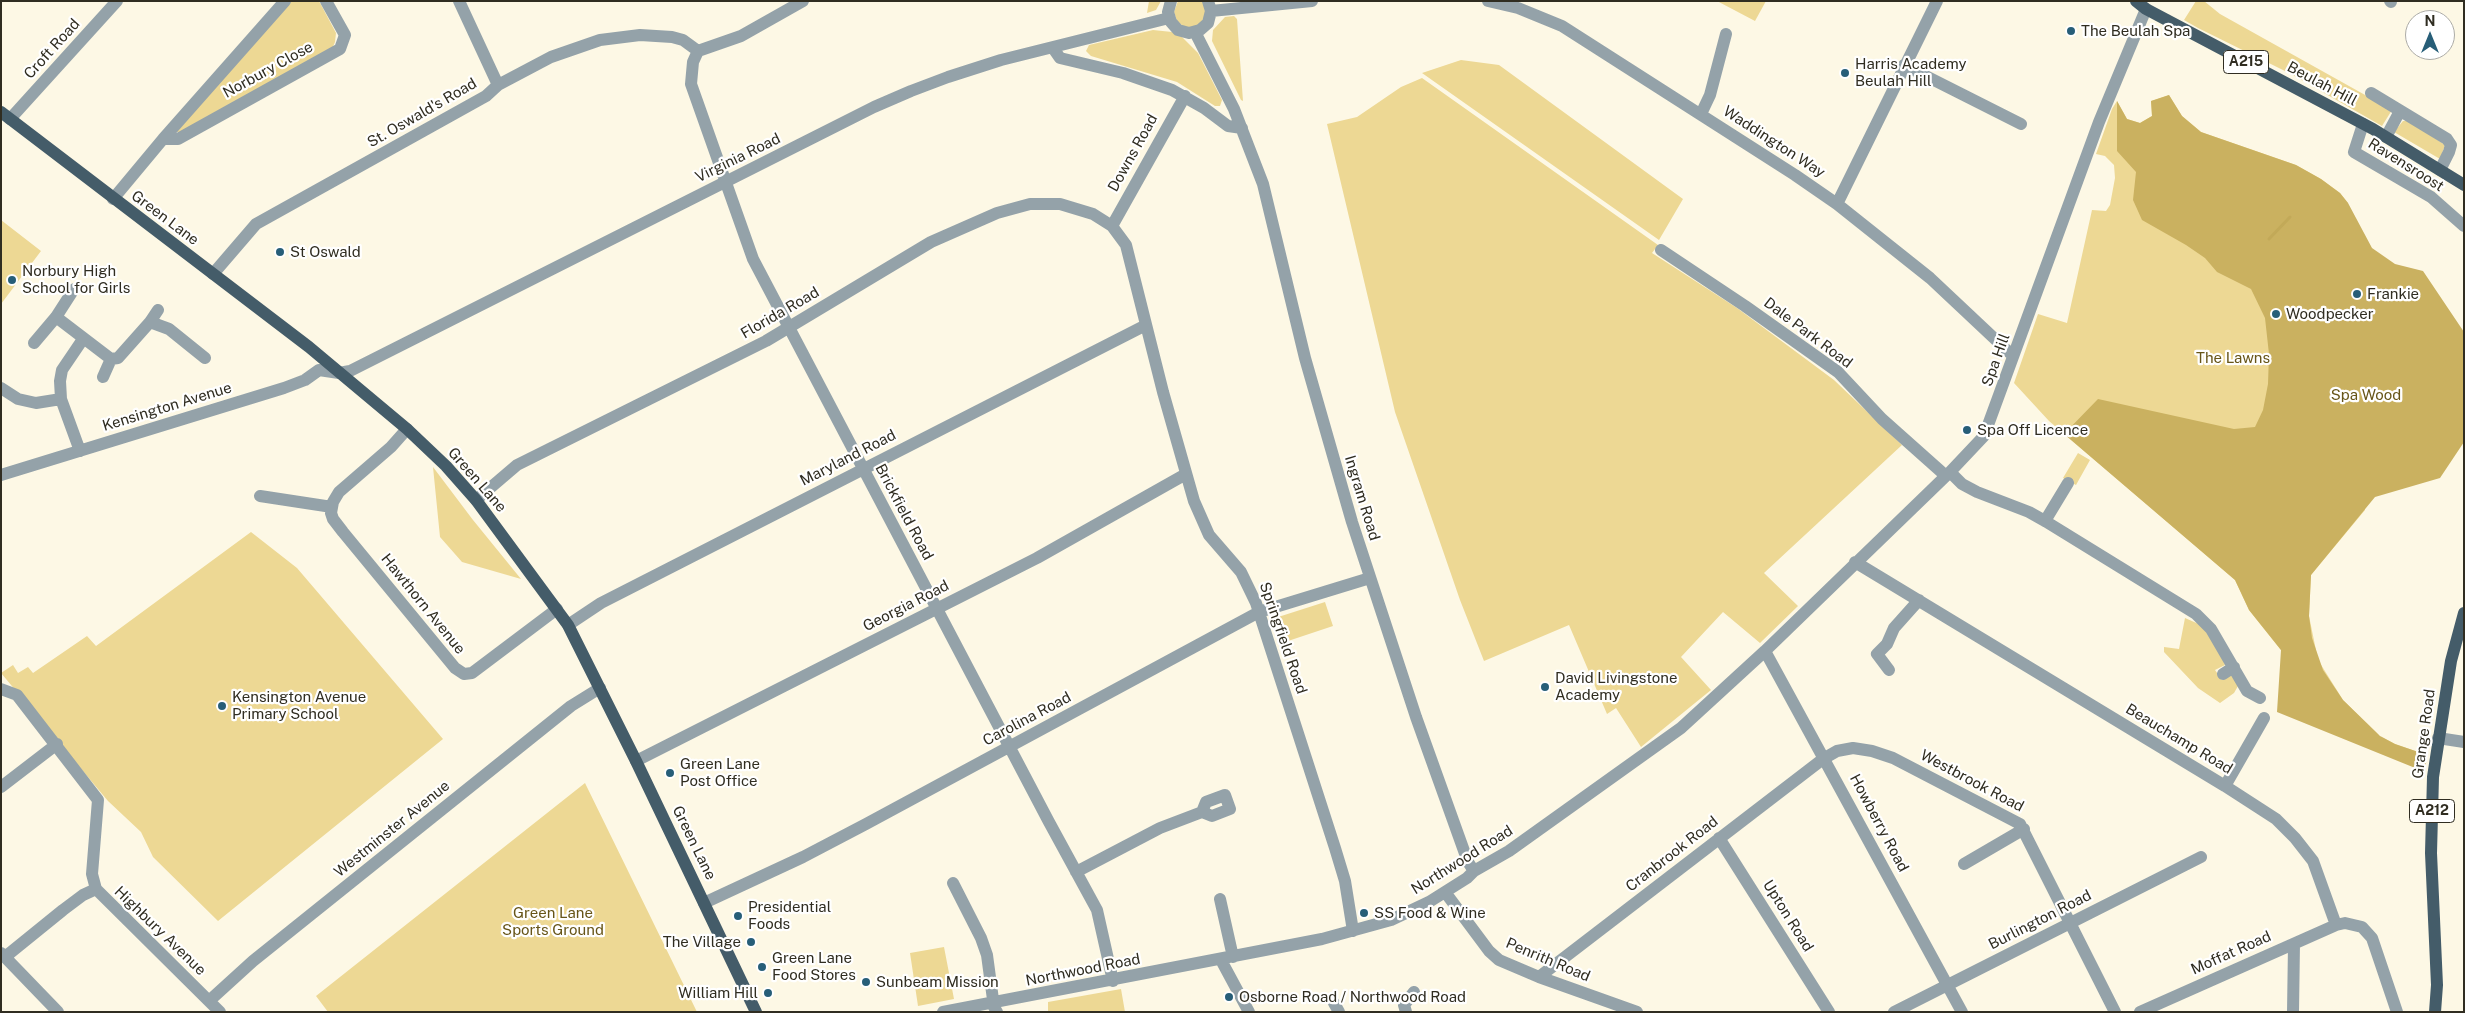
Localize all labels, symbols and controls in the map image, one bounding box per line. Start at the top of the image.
north arrow [2405,10,2455,60]
text: N [2425,13,2435,29]
street label: Croft Road [20,15,84,83]
place label: The Beulah Spa [2081,22,2190,40]
marker: The Beulah Spa [2065,25,2077,37]
street label: Norbury Close [220,38,316,102]
road number: A215 [2224,51,2268,74]
place label: Harris Academy Beulah Hill [1855,55,1966,90]
street label: Beulah Hill [2284,58,2360,110]
marker: Harris Academy Beulah Hill [1839,67,1851,79]
street label: St. Oswald's Road [364,74,480,152]
street label: Waddington Way [1720,102,1828,182]
street label: Downs Road [1104,111,1162,195]
street label: Virginia Road [692,130,784,186]
street label: Ravensroost [2365,135,2447,195]
street label: Green Lane [128,187,202,249]
place label: St Oswald [290,243,361,261]
marker: St Oswald [274,246,286,258]
place label: Norbury High School for Girls [22,262,130,297]
marker: Norbury High School for Girls [6,274,18,286]
street label: Florida Road [738,283,822,343]
place label: Frankie [2367,285,2419,303]
marker: Frankie [2351,288,2363,300]
street label: Dale Park Road [1760,294,1856,372]
place label: Woodpecker [2286,305,2374,323]
marker: Woodpecker [2270,308,2282,320]
street label: Spa Hill [1978,331,2014,389]
park label: The Lawns [2196,349,2270,367]
street label: Kensington Avenue [100,379,234,435]
park label: Spa Wood [2331,386,2401,404]
place label: Spa Off Licence [1977,421,2088,439]
marker: Spa Off Licence [1961,424,1973,436]
street label: Maryland Road [797,426,899,490]
street label: Green Lane [444,444,510,516]
street label: Ingram Road [1340,453,1384,543]
street label: Brickfield Road [871,461,937,563]
street label: Hawthorn Avenue [377,550,469,658]
street label: Georgia Road [860,577,952,635]
street label: Springfield Road [1255,580,1311,696]
place label: David Livingstone Academy [1555,669,1677,704]
marker: David Livingstone Academy [1539,681,1551,693]
place label: Kensington Avenue Primary School [232,688,366,723]
street label: Carolina Road [980,688,1074,750]
street label: Grange Road [2409,688,2439,780]
marker: Kensington Avenue Primary School [216,700,228,712]
street label: Beauchamp Road [2122,700,2236,778]
street label: Westbrook Road [1917,746,2027,816]
place label: Green Lane Post Office [680,755,760,790]
marker: Green Lane Post Office [664,767,676,779]
street label: Howberry Road [1846,771,1912,875]
street label: Westminster Avenue [331,777,453,881]
road number: A212 [2410,799,2454,822]
street label: Green Lane [668,803,720,883]
street label: Cranbrook Road [1622,812,1722,896]
street label: Northwood Road [1408,822,1516,898]
street label: Upton Road [1759,877,1817,955]
street label: Highbury Avenue [111,883,209,979]
street label: Burlington Road [1986,886,2094,954]
place label: Presidential Foods [748,898,831,933]
park label: Green Lane Sports Ground [502,904,604,939]
place label: SS Food & Wine [1374,904,1486,922]
marker: SS Food & Wine [1358,907,1370,919]
marker: Presidential Foods [732,910,744,922]
street label: Moffat Road [2188,927,2274,979]
place label: The Village [663,933,741,951]
street label: Penrith Road [1503,934,1593,986]
marker: The Village [745,936,757,948]
place label: Green Lane Food Stores [772,949,856,984]
street label: Northwood Road [1024,950,1142,990]
marker: Green Lane Food Stores [756,961,768,973]
place label: Sunbeam Mission [876,973,999,991]
marker: Sunbeam Mission [860,976,872,988]
place label: William Hill [678,984,758,1002]
marker: William Hill [762,987,774,999]
place label: Osborne Road / Northwood Road [1239,988,1466,1006]
marker: Osborne Road / Northwood Road [1223,991,1235,1003]

